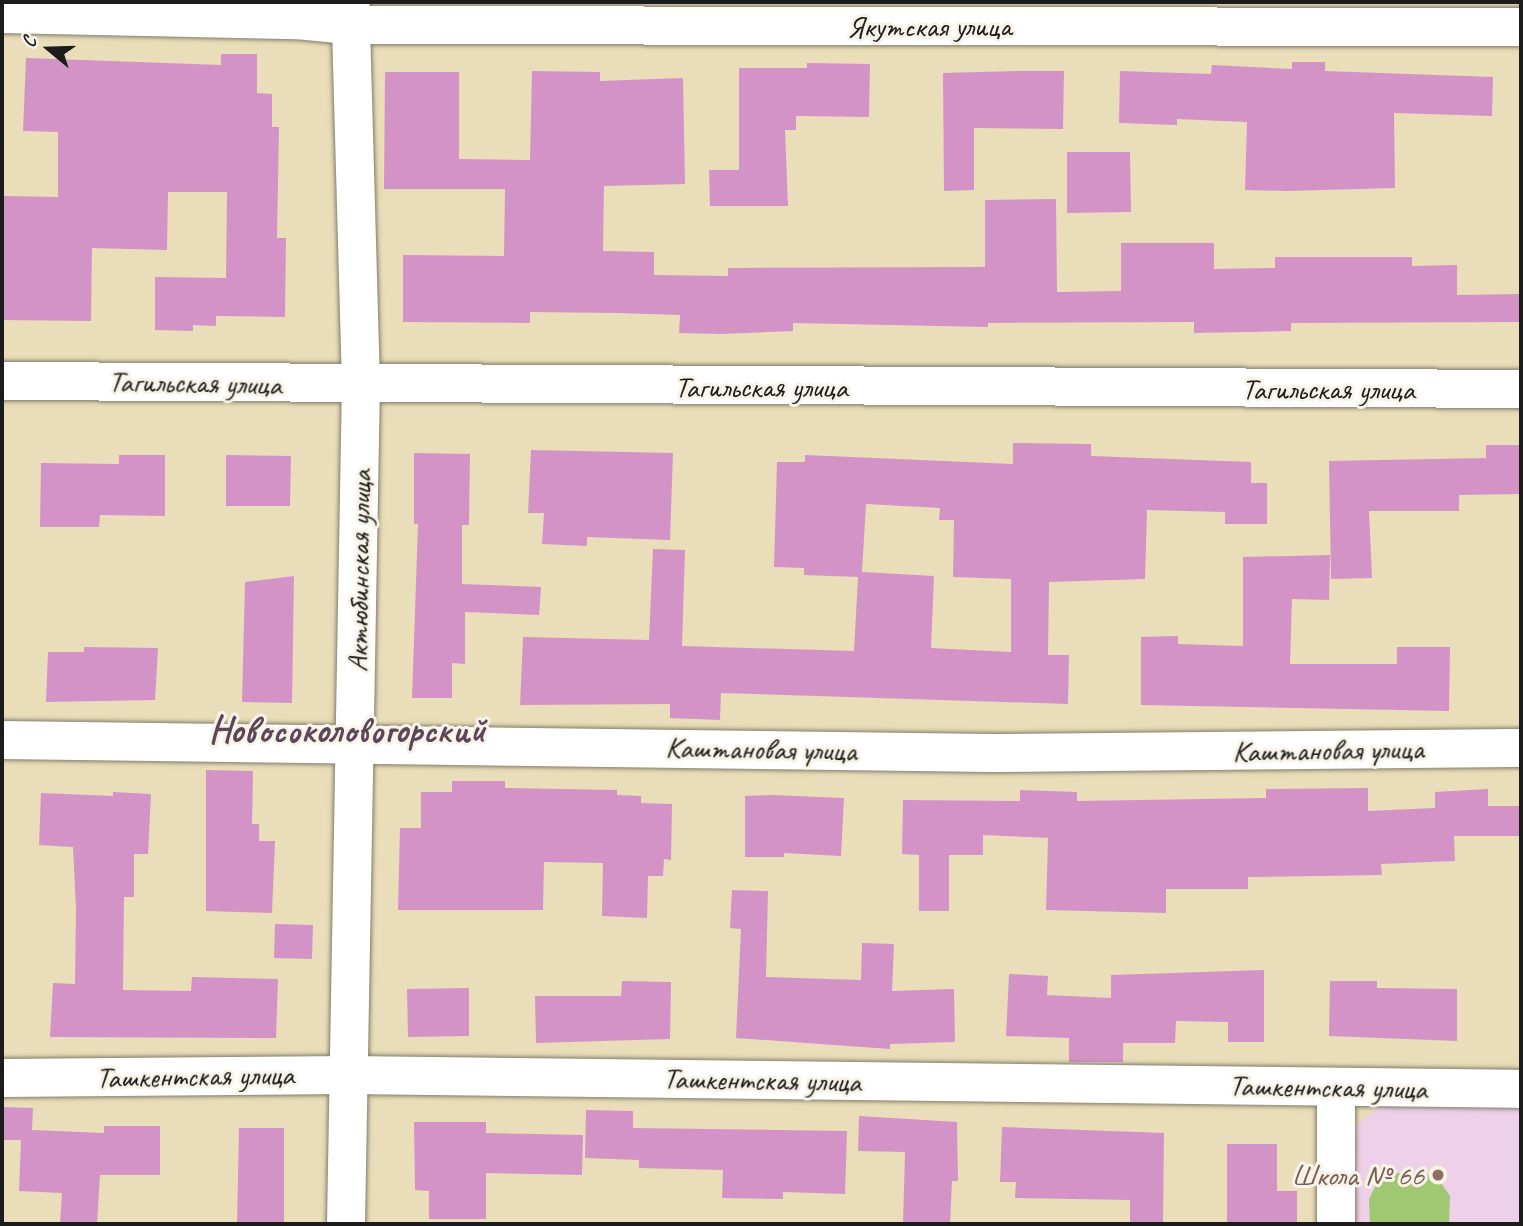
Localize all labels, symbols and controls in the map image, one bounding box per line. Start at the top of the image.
street label: Якутская улица [846,8,1012,44]
north arrow [14,14,84,84]
text: С [16,34,42,50]
street label: Тагильская улица [107,363,283,403]
street label: Тагильская улица [674,369,848,405]
street label: Тагильская улица [1241,371,1415,407]
street label: Актюбинская улица [339,469,379,673]
district label: Новосоколовогорский [209,708,485,752]
street label: Каштановая улица [664,729,858,769]
street label: Каштановая улица [1231,730,1425,770]
street label: Ташкентская улица [95,1056,295,1096]
street label: Ташкентская улица [662,1060,862,1100]
street label: Ташкентская улица [1228,1067,1428,1107]
place label: Школа № 66 [1292,1157,1424,1193]
marker: Школа № 66 [1430,1167,1446,1183]

